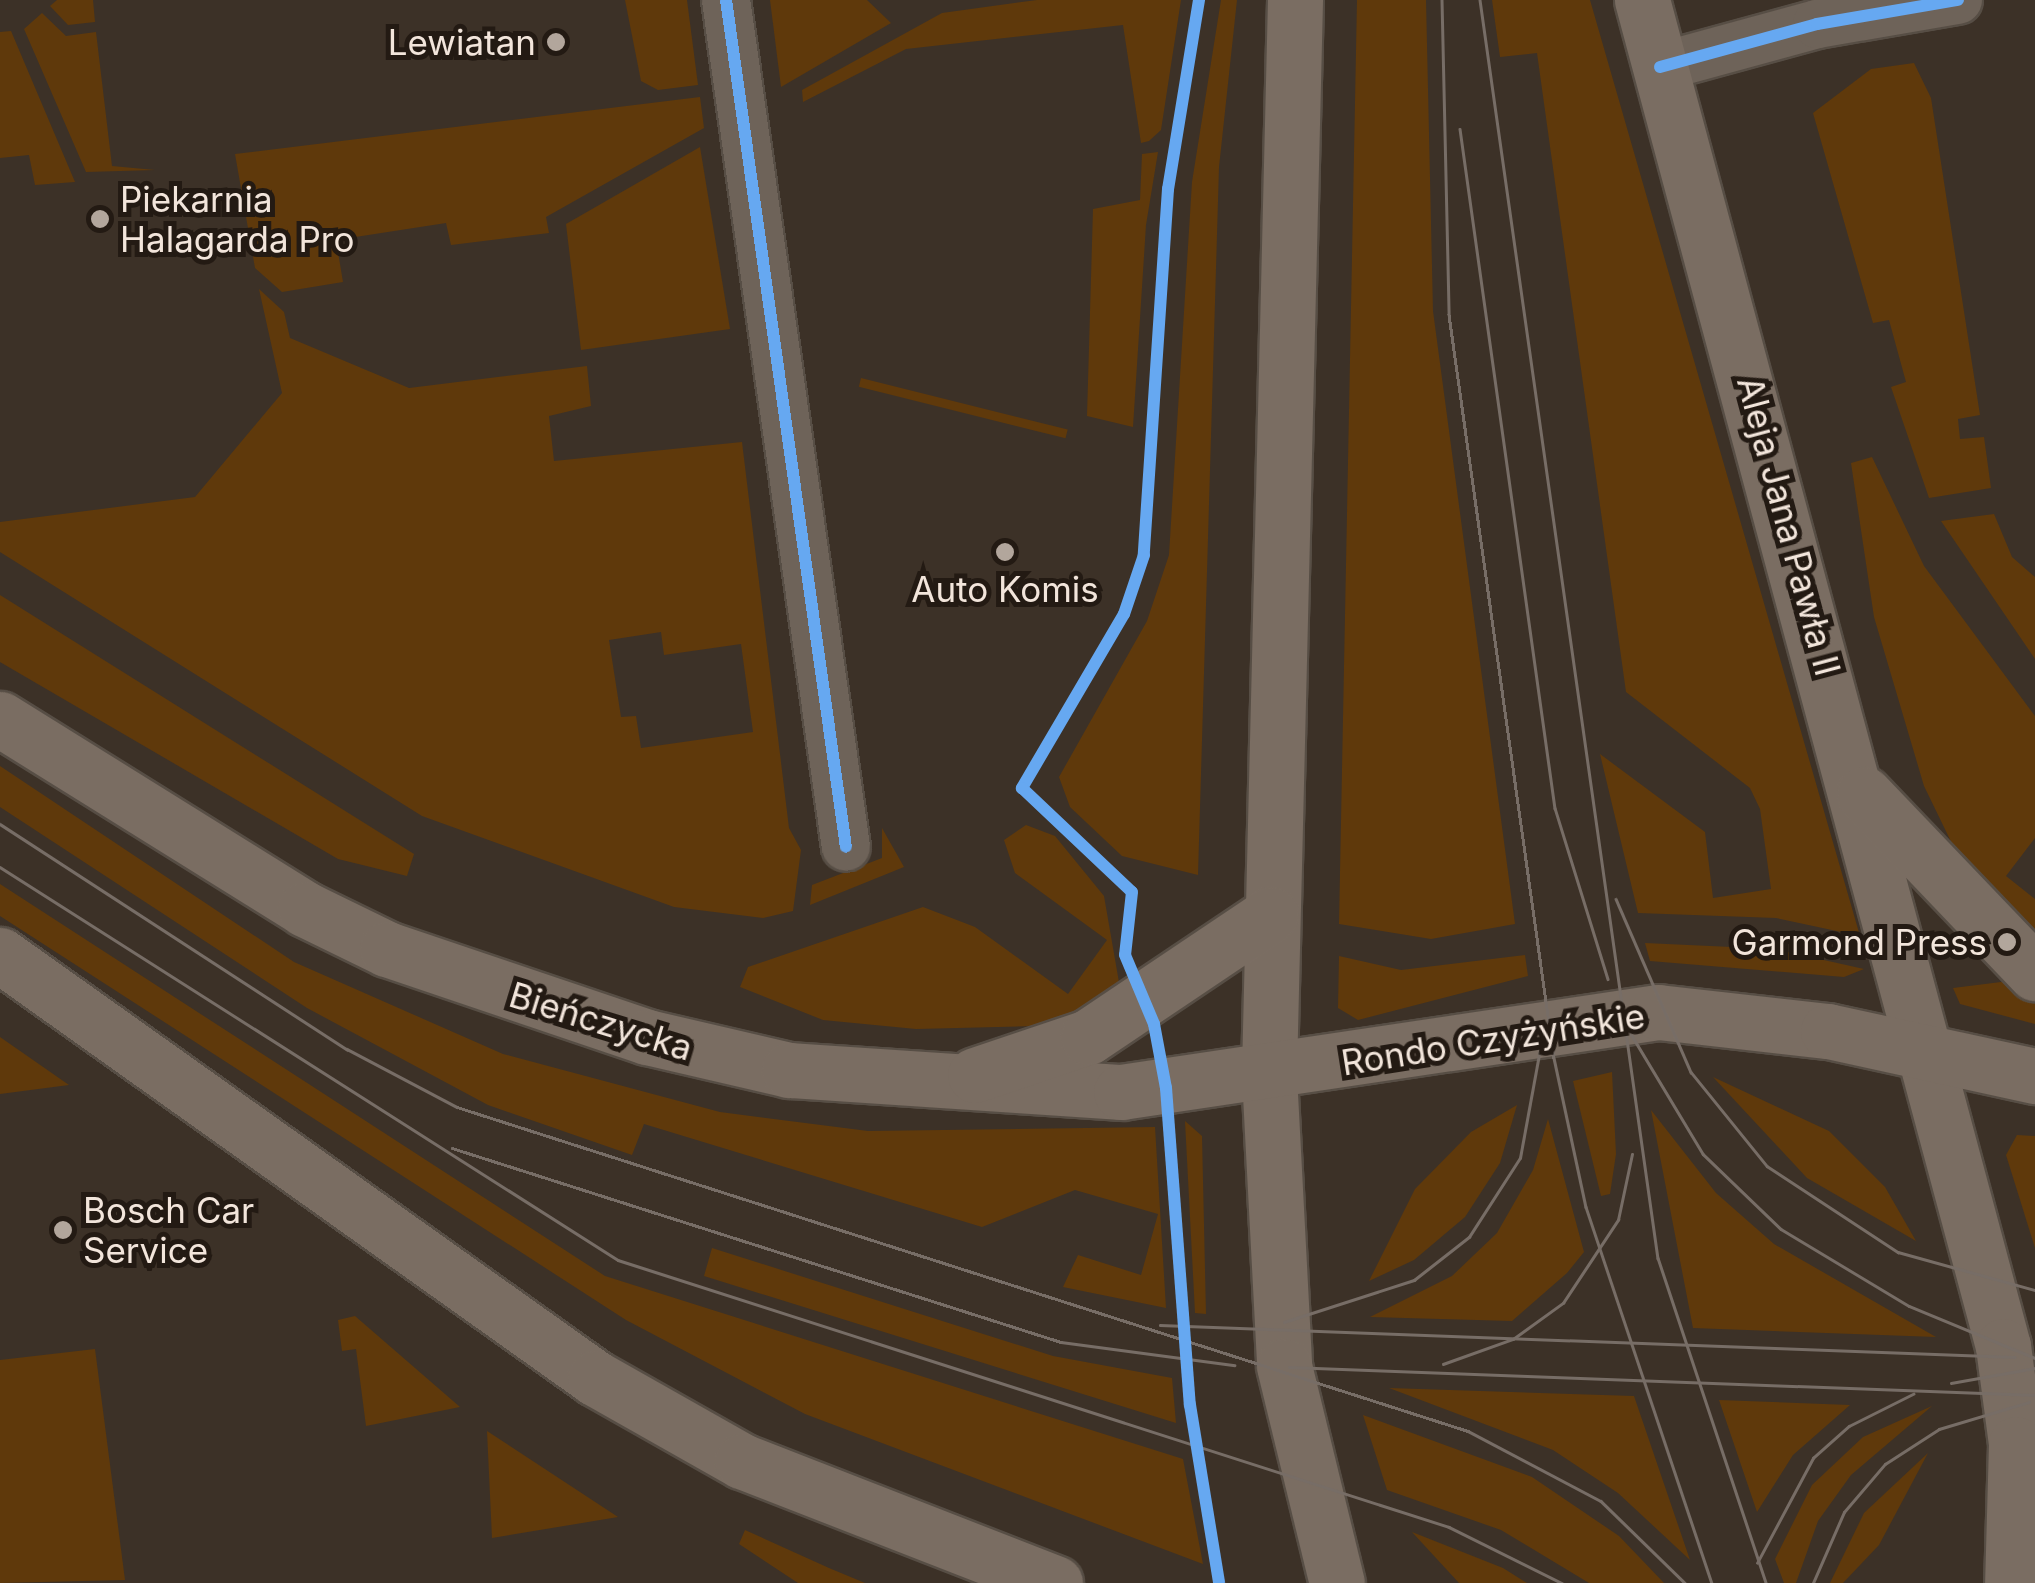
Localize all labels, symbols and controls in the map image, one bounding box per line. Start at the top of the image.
place label: Lewiatan [388,21,536,63]
marker: Lewiatan [545,31,567,53]
place label: Piekarnia Halagarda Pro [120,178,354,260]
marker: Piekarnia Halagarda Pro [89,208,111,230]
street label: Aleja Jana Pawła II [1729,372,1849,680]
marker: Auto Komis [994,541,1016,563]
place label: Auto Komis [911,568,1099,610]
place label: Garmond Press [1732,921,1987,963]
marker: Garmond Press [1996,931,2018,953]
street label: Bieńczycka [504,973,698,1069]
street label: Rondo Czyżyńskie [1338,994,1648,1084]
place label: Bosch Car Service [83,1189,254,1271]
marker: Bosch Car Service [52,1219,74,1241]

